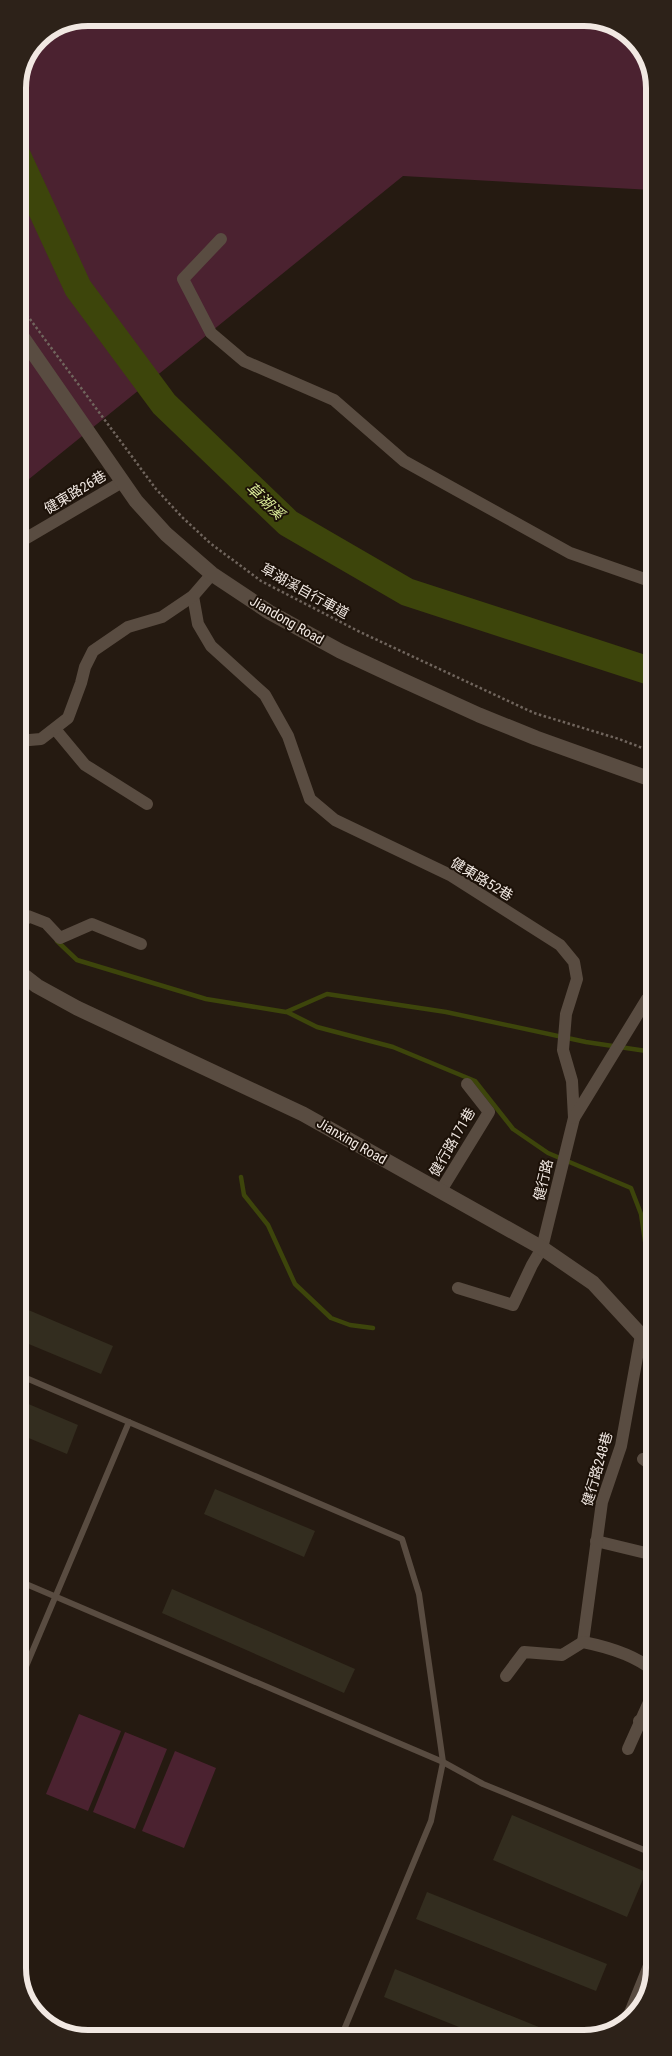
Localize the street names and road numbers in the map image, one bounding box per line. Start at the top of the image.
street label: 健東路26巷 [41,467,109,517]
street label: 草湖溪自行車道 [258,560,352,622]
street label: Jiandong Road [247,592,327,648]
street label: 健東路52巷 [448,854,516,904]
street label: 健行路171巷 [426,1105,478,1179]
street label: Jianxing Road [314,1115,390,1167]
street label: 健行路 [530,1158,556,1202]
street label: 健行路248巷 [579,1430,615,1508]

